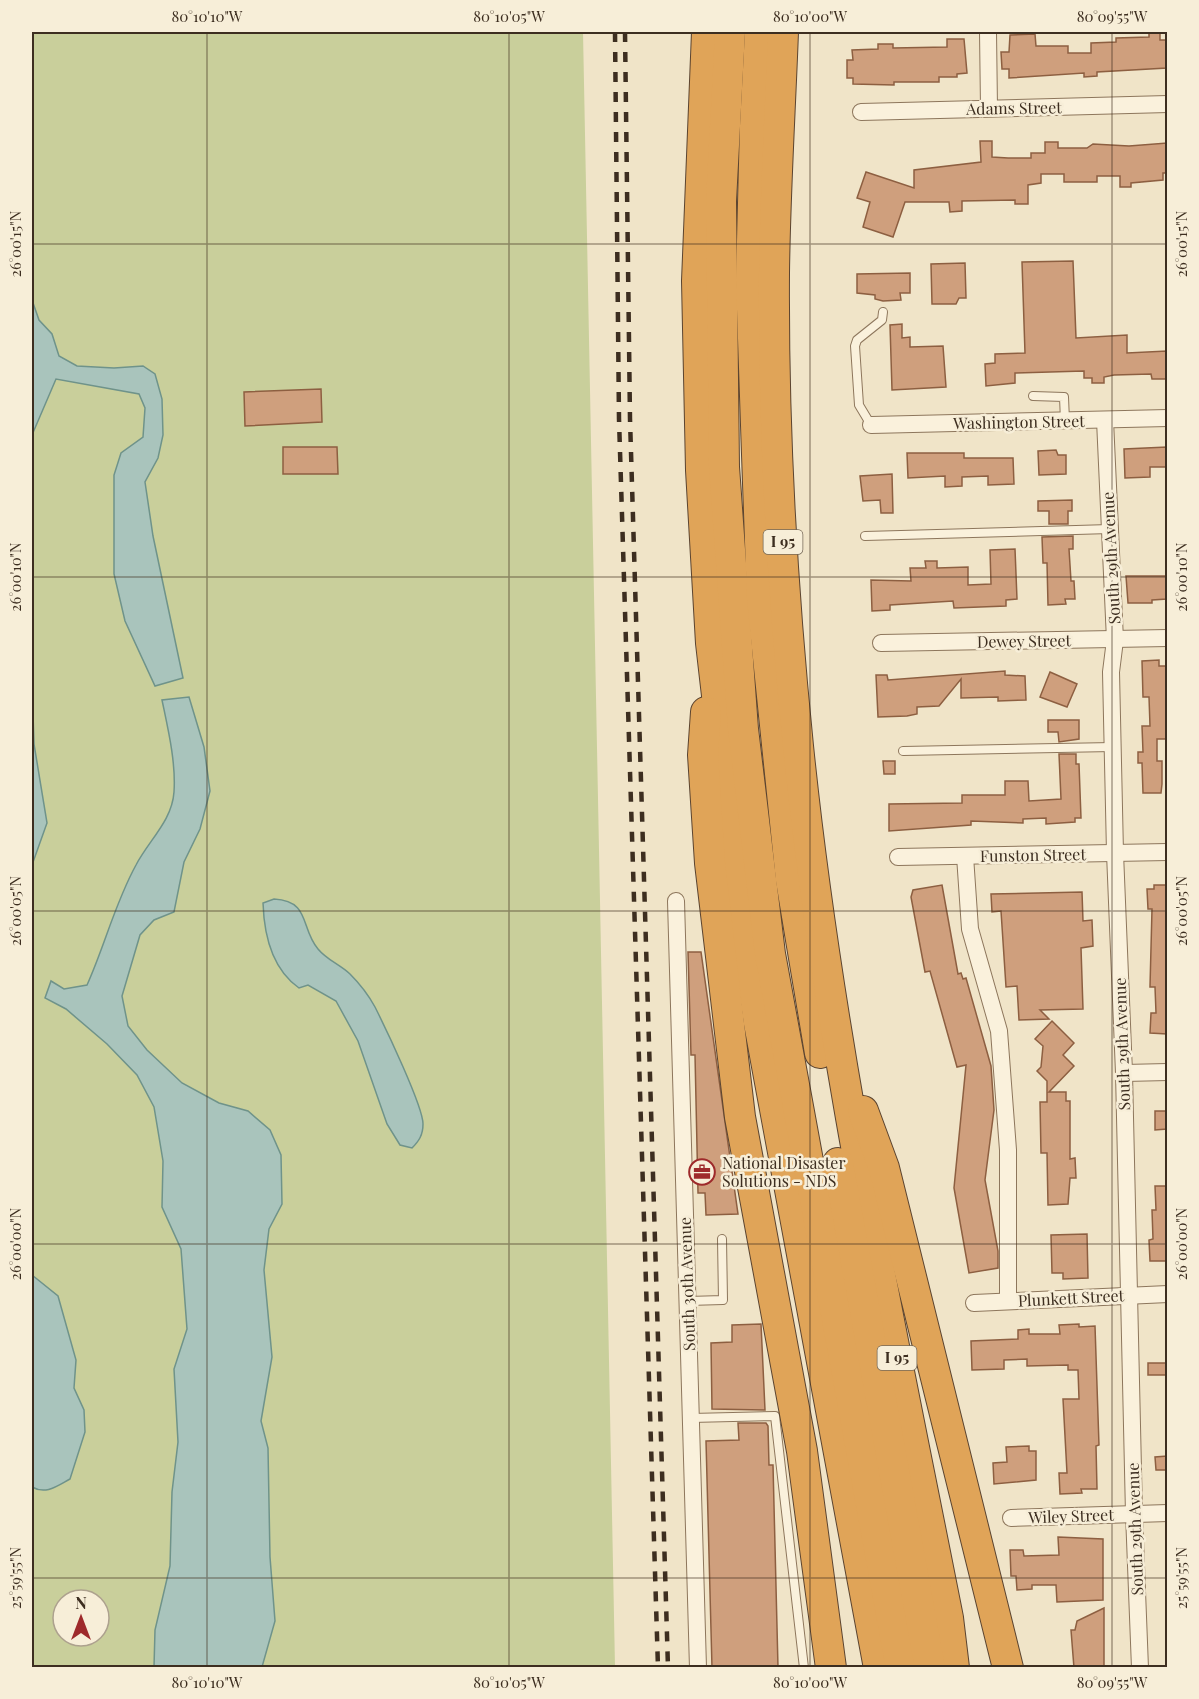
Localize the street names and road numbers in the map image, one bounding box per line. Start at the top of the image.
street label: Adams Street [965,96,1062,119]
street label: Washington Street [952,410,1085,433]
street label: South 29th Avenue [1097,491,1124,625]
road number: I 95 [764,530,802,554]
street label: Dewey Street [977,629,1072,652]
street label: Funston Street [980,843,1087,866]
street label: South 29th Avenue [1109,977,1134,1111]
street label: South 30th Avenue [674,1217,699,1351]
street label: Plunkett Street [1017,1284,1125,1311]
road number: I 95 [878,1346,916,1370]
street label: South 29th Avenue [1122,1462,1147,1596]
street label: Wiley Street [1027,1503,1115,1528]

